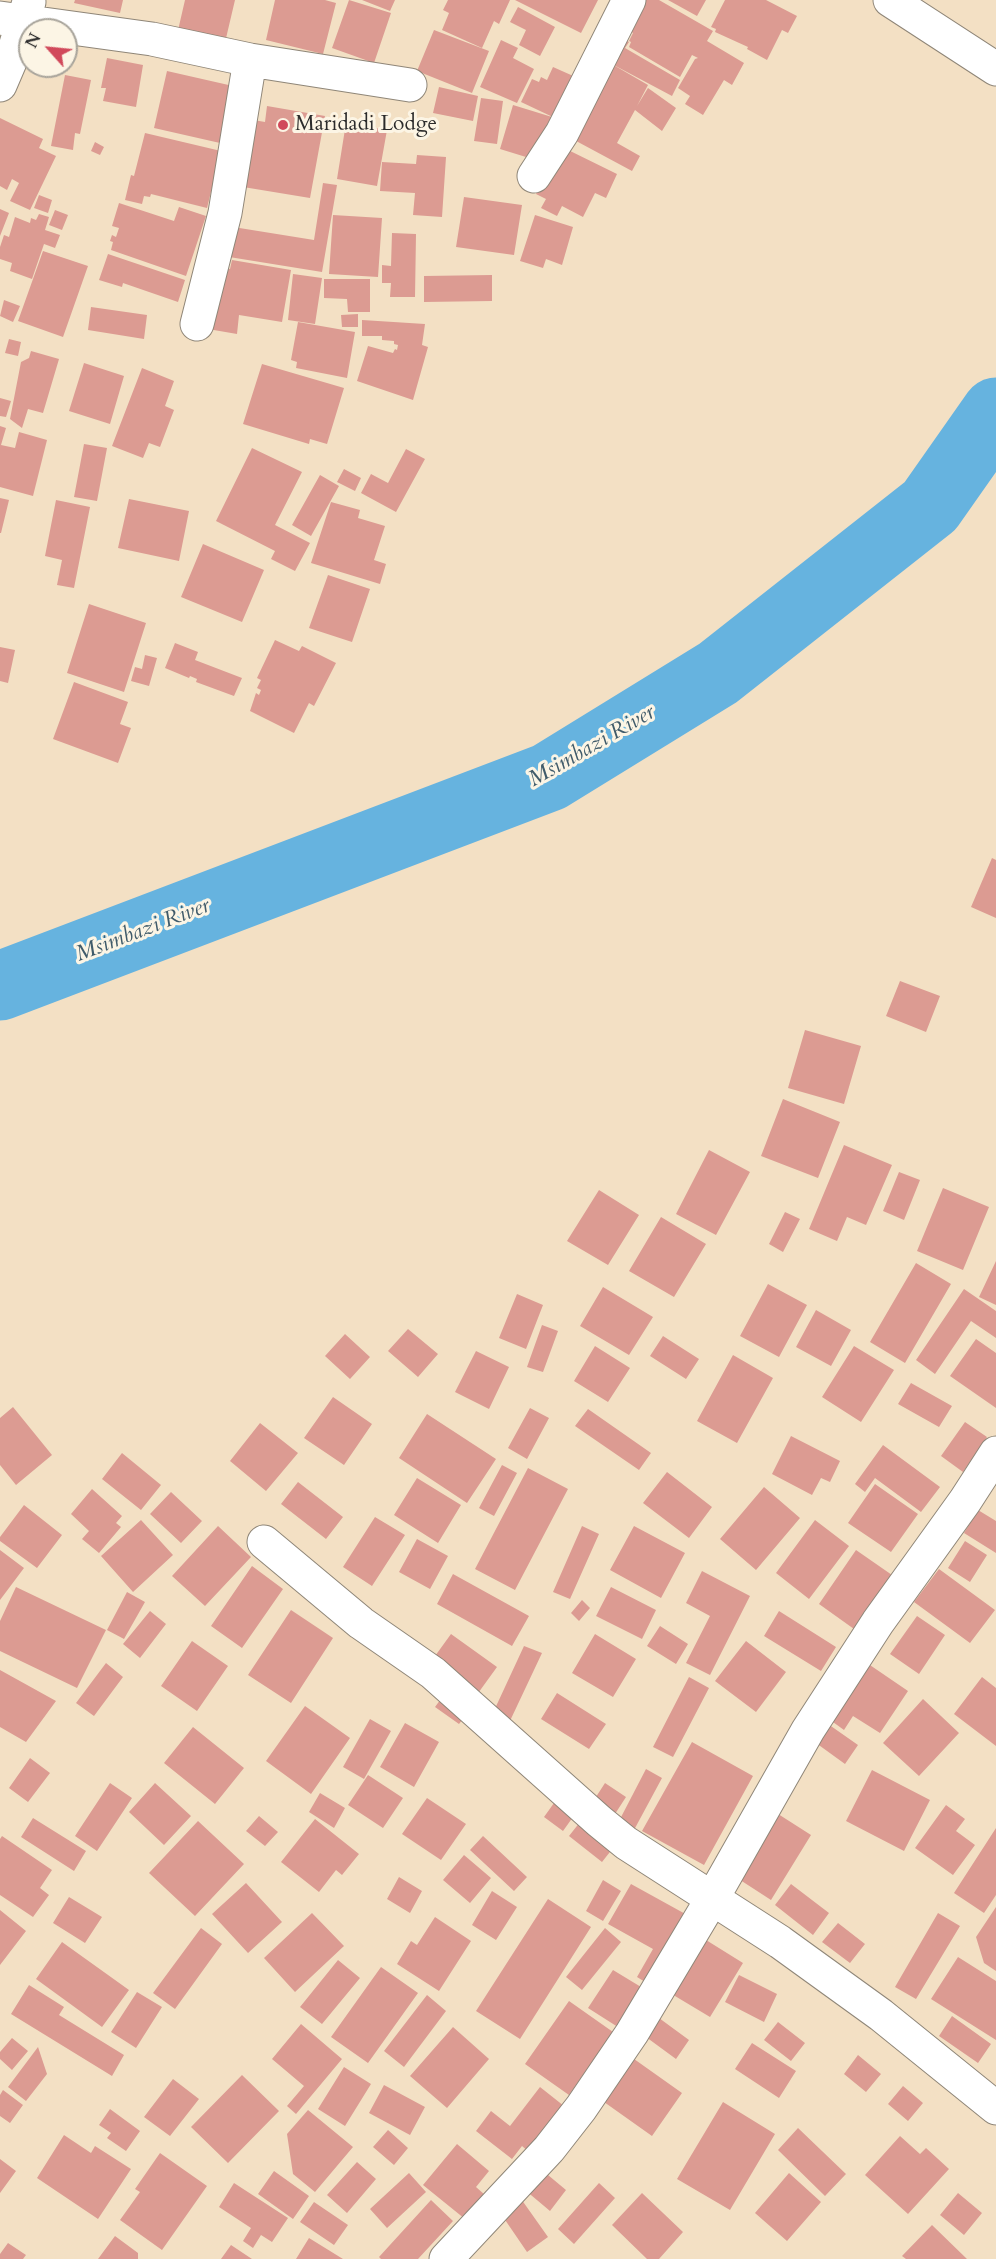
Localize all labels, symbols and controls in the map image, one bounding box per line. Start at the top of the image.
north arrow [18,18,78,78]
text: N [21,30,47,52]
place label: Maridadi Lodge [295,112,437,138]
marker: Maridadi Lodge [276,118,290,132]
water label: Msimbazi River [524,700,660,794]
water label: Msimbazi River [72,893,214,969]

